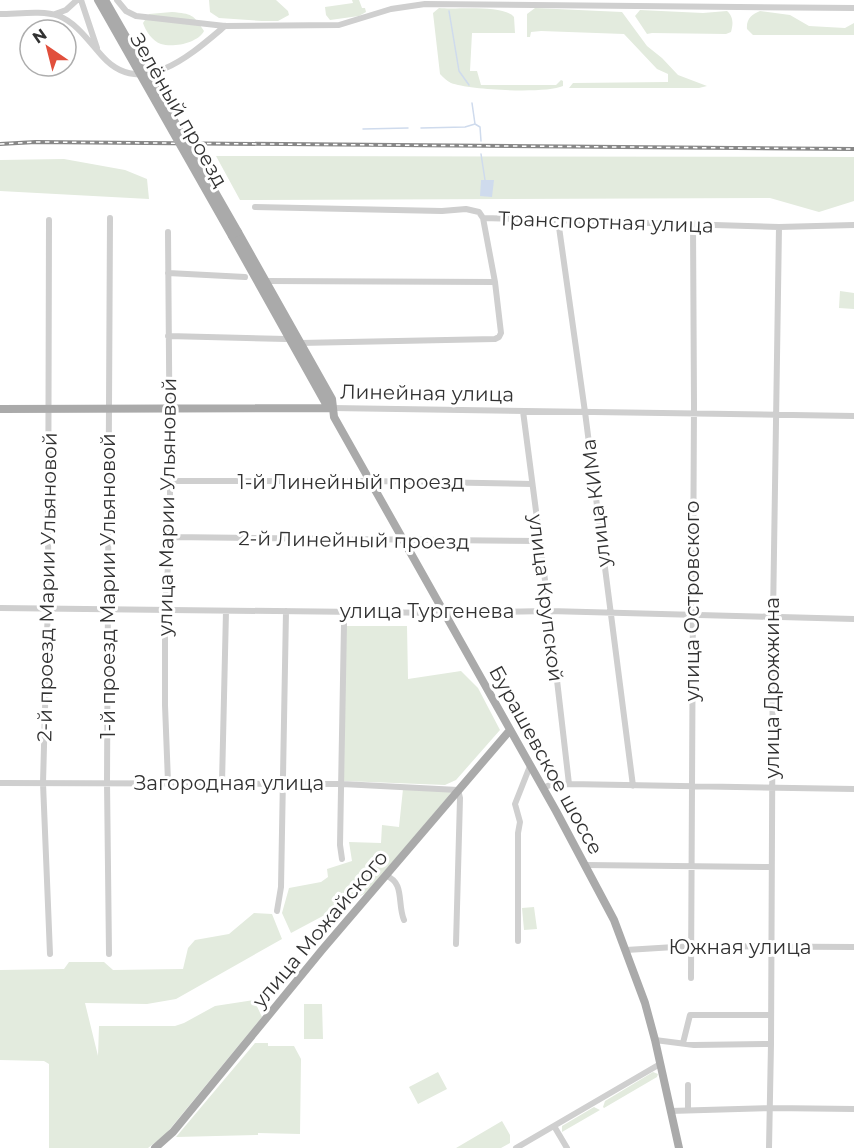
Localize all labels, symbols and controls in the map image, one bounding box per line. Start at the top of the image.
north arrow [18,18,78,78]
text: N [29,25,50,48]
street label: Зелёный проезд [125,29,233,191]
street label: Транспортная улица [498,206,714,238]
street label: улица Марии Ульяновой [153,378,181,637]
street label: Линейная улица [340,379,514,407]
street label: 2-й проезд Марии Ульяновой [32,432,62,742]
street label: 1-й проезд Марии Ульяновой [96,433,120,739]
street label: улица КИМа [576,438,616,569]
street label: 1-й Линейный проезд [237,470,465,494]
street label: улица Островского [680,501,704,702]
street label: улица Крупской [524,512,568,683]
street label: 2-й Линейный проезд [238,526,470,554]
street label: улица Дрожжина [760,597,784,780]
street label: улица Тургенева [339,599,514,623]
street label: Бурашевское шоссе [484,661,608,859]
street label: Загородная улица [134,771,324,795]
street label: улица Можайского [247,845,393,1013]
street label: Южная улица [668,935,812,959]

